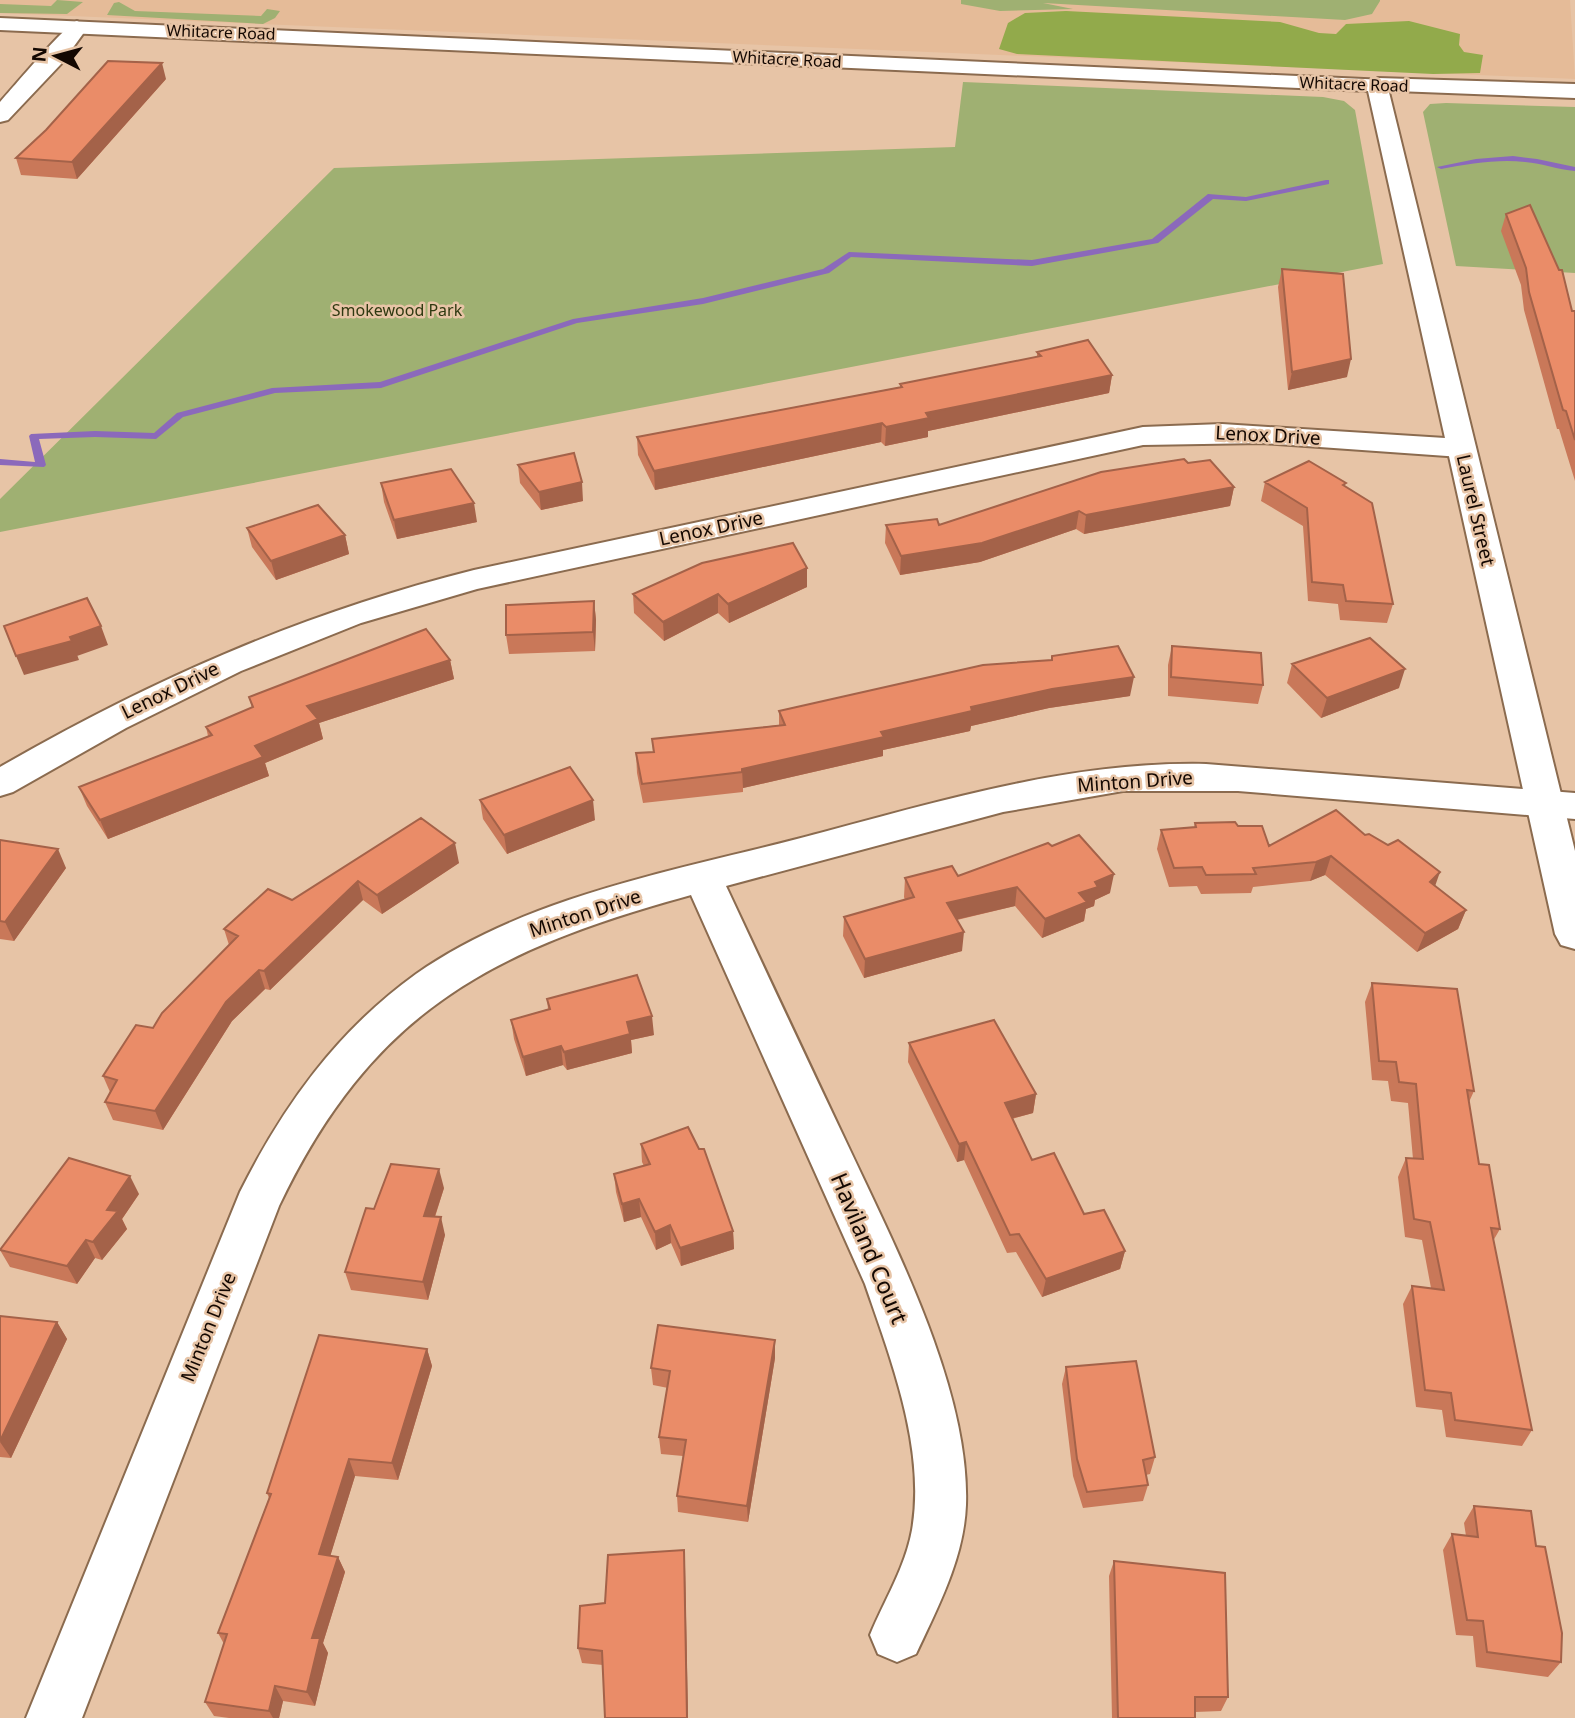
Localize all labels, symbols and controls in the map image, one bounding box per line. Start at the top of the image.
street label: Whitacre Road [166,19,276,45]
north arrow [21,21,91,91]
text: N [25,45,53,63]
street label: Whitacre Road [732,45,842,73]
street label: Whitacre Road [1299,71,1409,97]
park label: Smokewood Park [332,299,463,321]
street label: Lenox Drive [1215,419,1321,451]
street label: Laurel Street [1451,452,1501,568]
street label: Lenox Drive [657,504,765,552]
street label: Lenox Drive [117,655,223,725]
street label: Minton Drive [1076,764,1194,798]
street label: Minton Drive [526,883,644,943]
street label: Haviland Court [824,1168,916,1328]
street label: Minton Drive [174,1268,242,1386]

